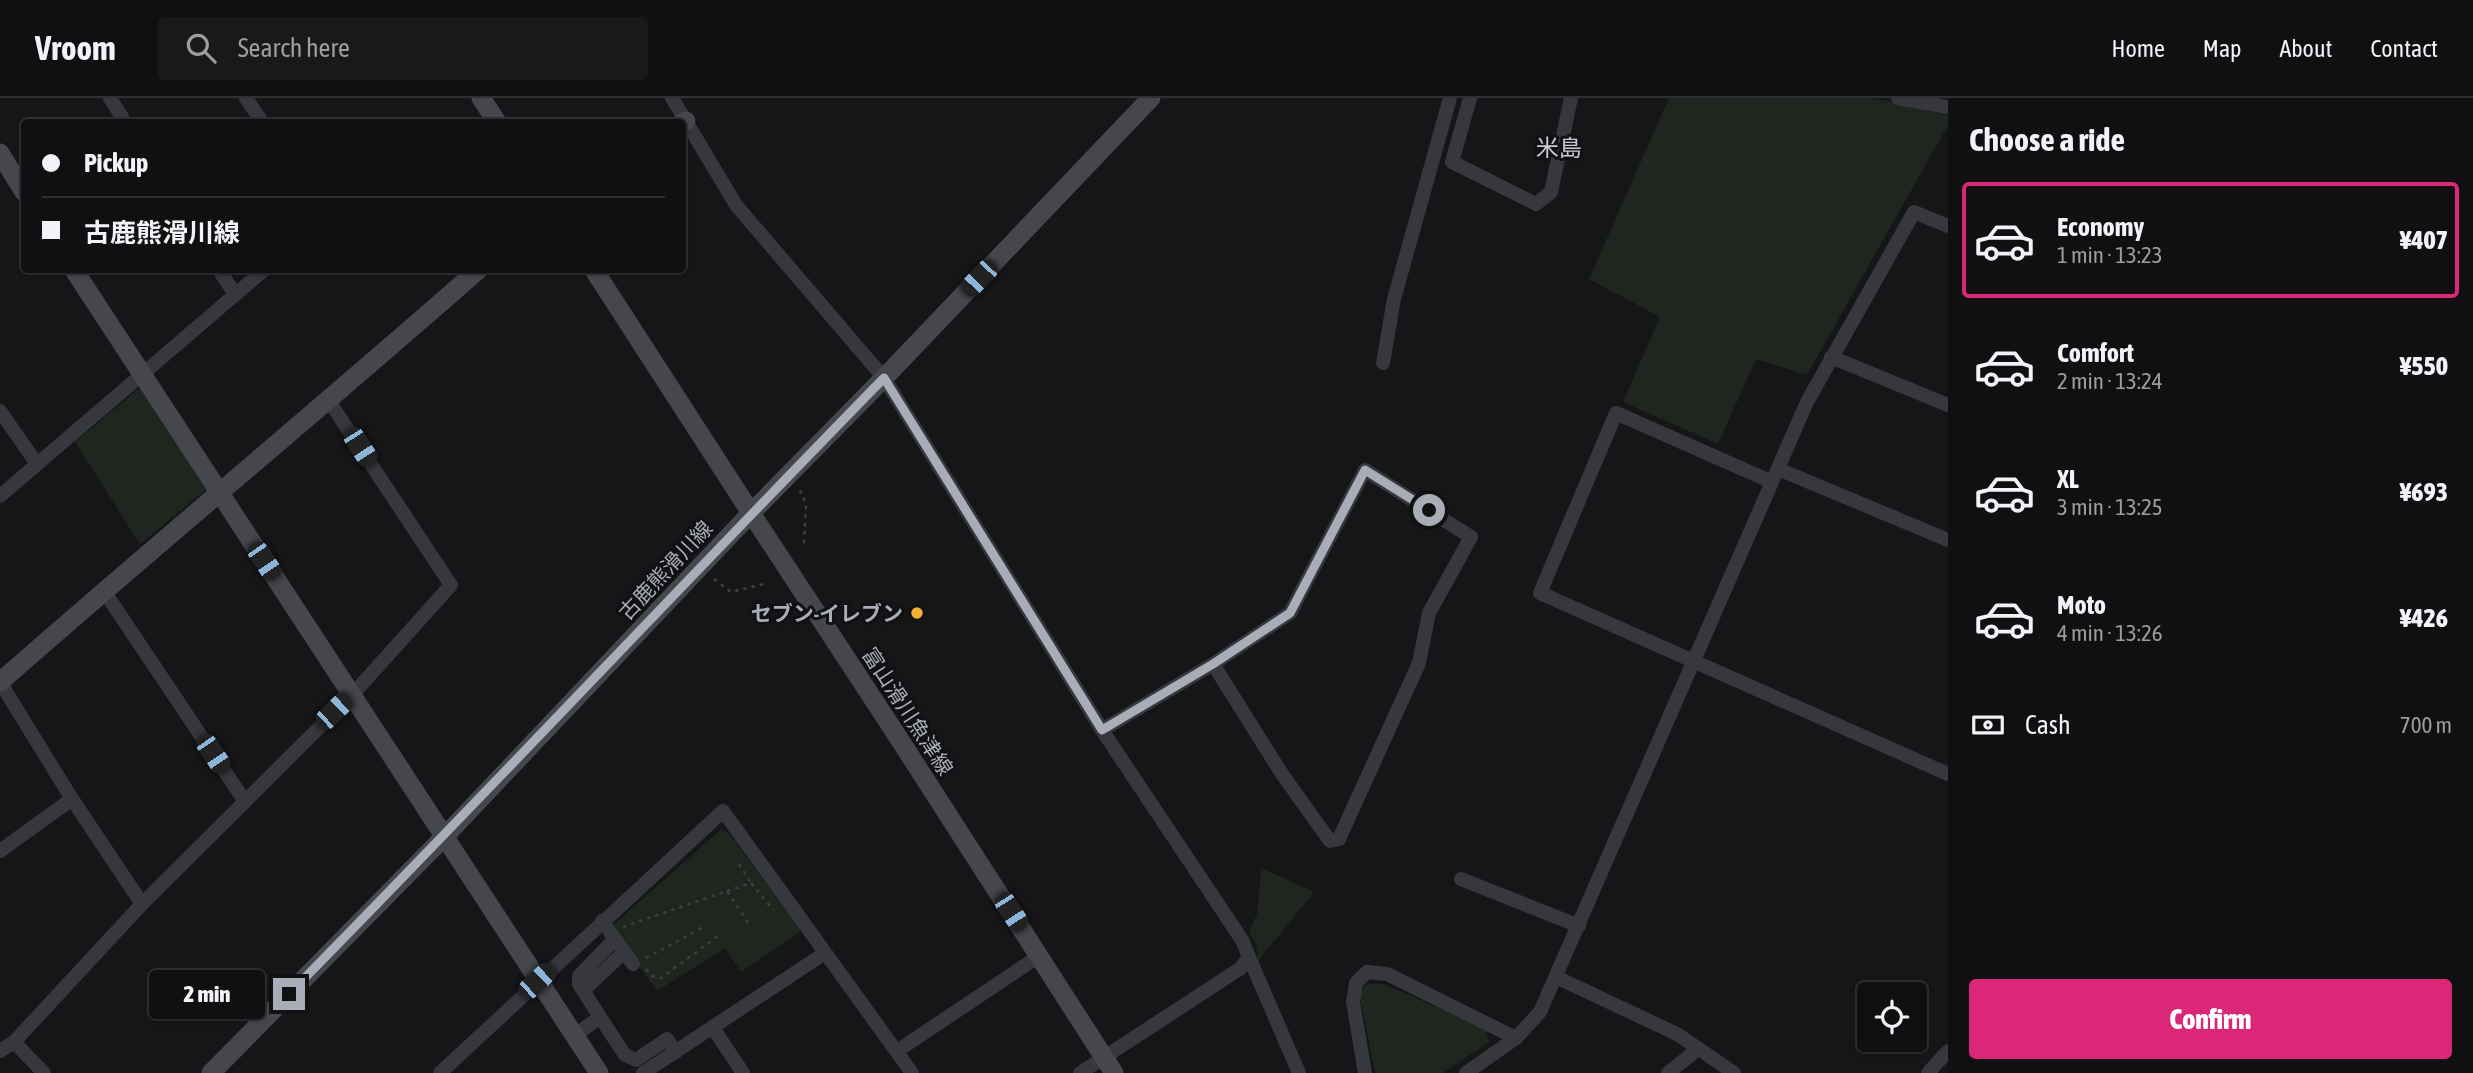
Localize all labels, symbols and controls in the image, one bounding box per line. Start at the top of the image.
search box [158,17,648,80]
text: Vroom [35,29,116,67]
icon: search [182,29,220,67]
text: Search here [238,33,350,63]
text: Home [2111,35,2165,62]
text: Map [2203,35,2241,62]
text: About [2279,35,2332,62]
text: Contact [2370,35,2438,62]
text: Choose a ride [1969,121,2125,158]
district label: 米島 [1536,135,1582,161]
text: Pickup [84,148,148,178]
icon: car [1973,209,2036,272]
text: Economy [2057,212,2144,242]
text: 古鹿熊滑川線 [84,218,240,248]
text: ¥407 [2400,225,2448,255]
text: 1 min · 13:23 [2057,242,2163,268]
car [957,256,1002,300]
icon: car [1973,335,2036,398]
text: Comfort [2057,338,2134,368]
text: ¥550 [2400,351,2448,381]
text: 2 min · 13:24 [2057,368,2163,394]
car [340,424,381,470]
icon: car [1973,461,2036,524]
text: XL [2057,464,2079,494]
text: ¥693 [2400,477,2448,507]
route start [1413,494,1445,526]
text: 3 min · 13:25 [2057,494,2163,520]
street label: 古鹿熊滑川線 [613,516,717,624]
car [244,538,285,584]
icon: car [1973,587,2036,650]
text: Moto [2057,590,2106,620]
place label: セブン-イレブン [751,601,903,625]
text: ¥426 [2400,603,2448,633]
marker: セブン-イレブン [909,605,925,621]
text: 4 min · 13:26 [2057,620,2163,646]
street label: 富山滑川魚津線 [858,643,958,779]
car [312,689,357,733]
icon: cash [1969,706,2007,744]
text: Cash [2025,710,2071,740]
text: 700 m [2400,712,2452,738]
car [193,731,234,777]
car [991,889,1032,935]
car [515,959,560,1003]
callout: 2 min [149,970,264,1018]
route end [273,978,305,1010]
button: Confirm [1969,979,2452,1059]
text: 2 min [184,981,230,1007]
map controls [1857,982,1927,1052]
button: locate [1857,982,1927,1052]

